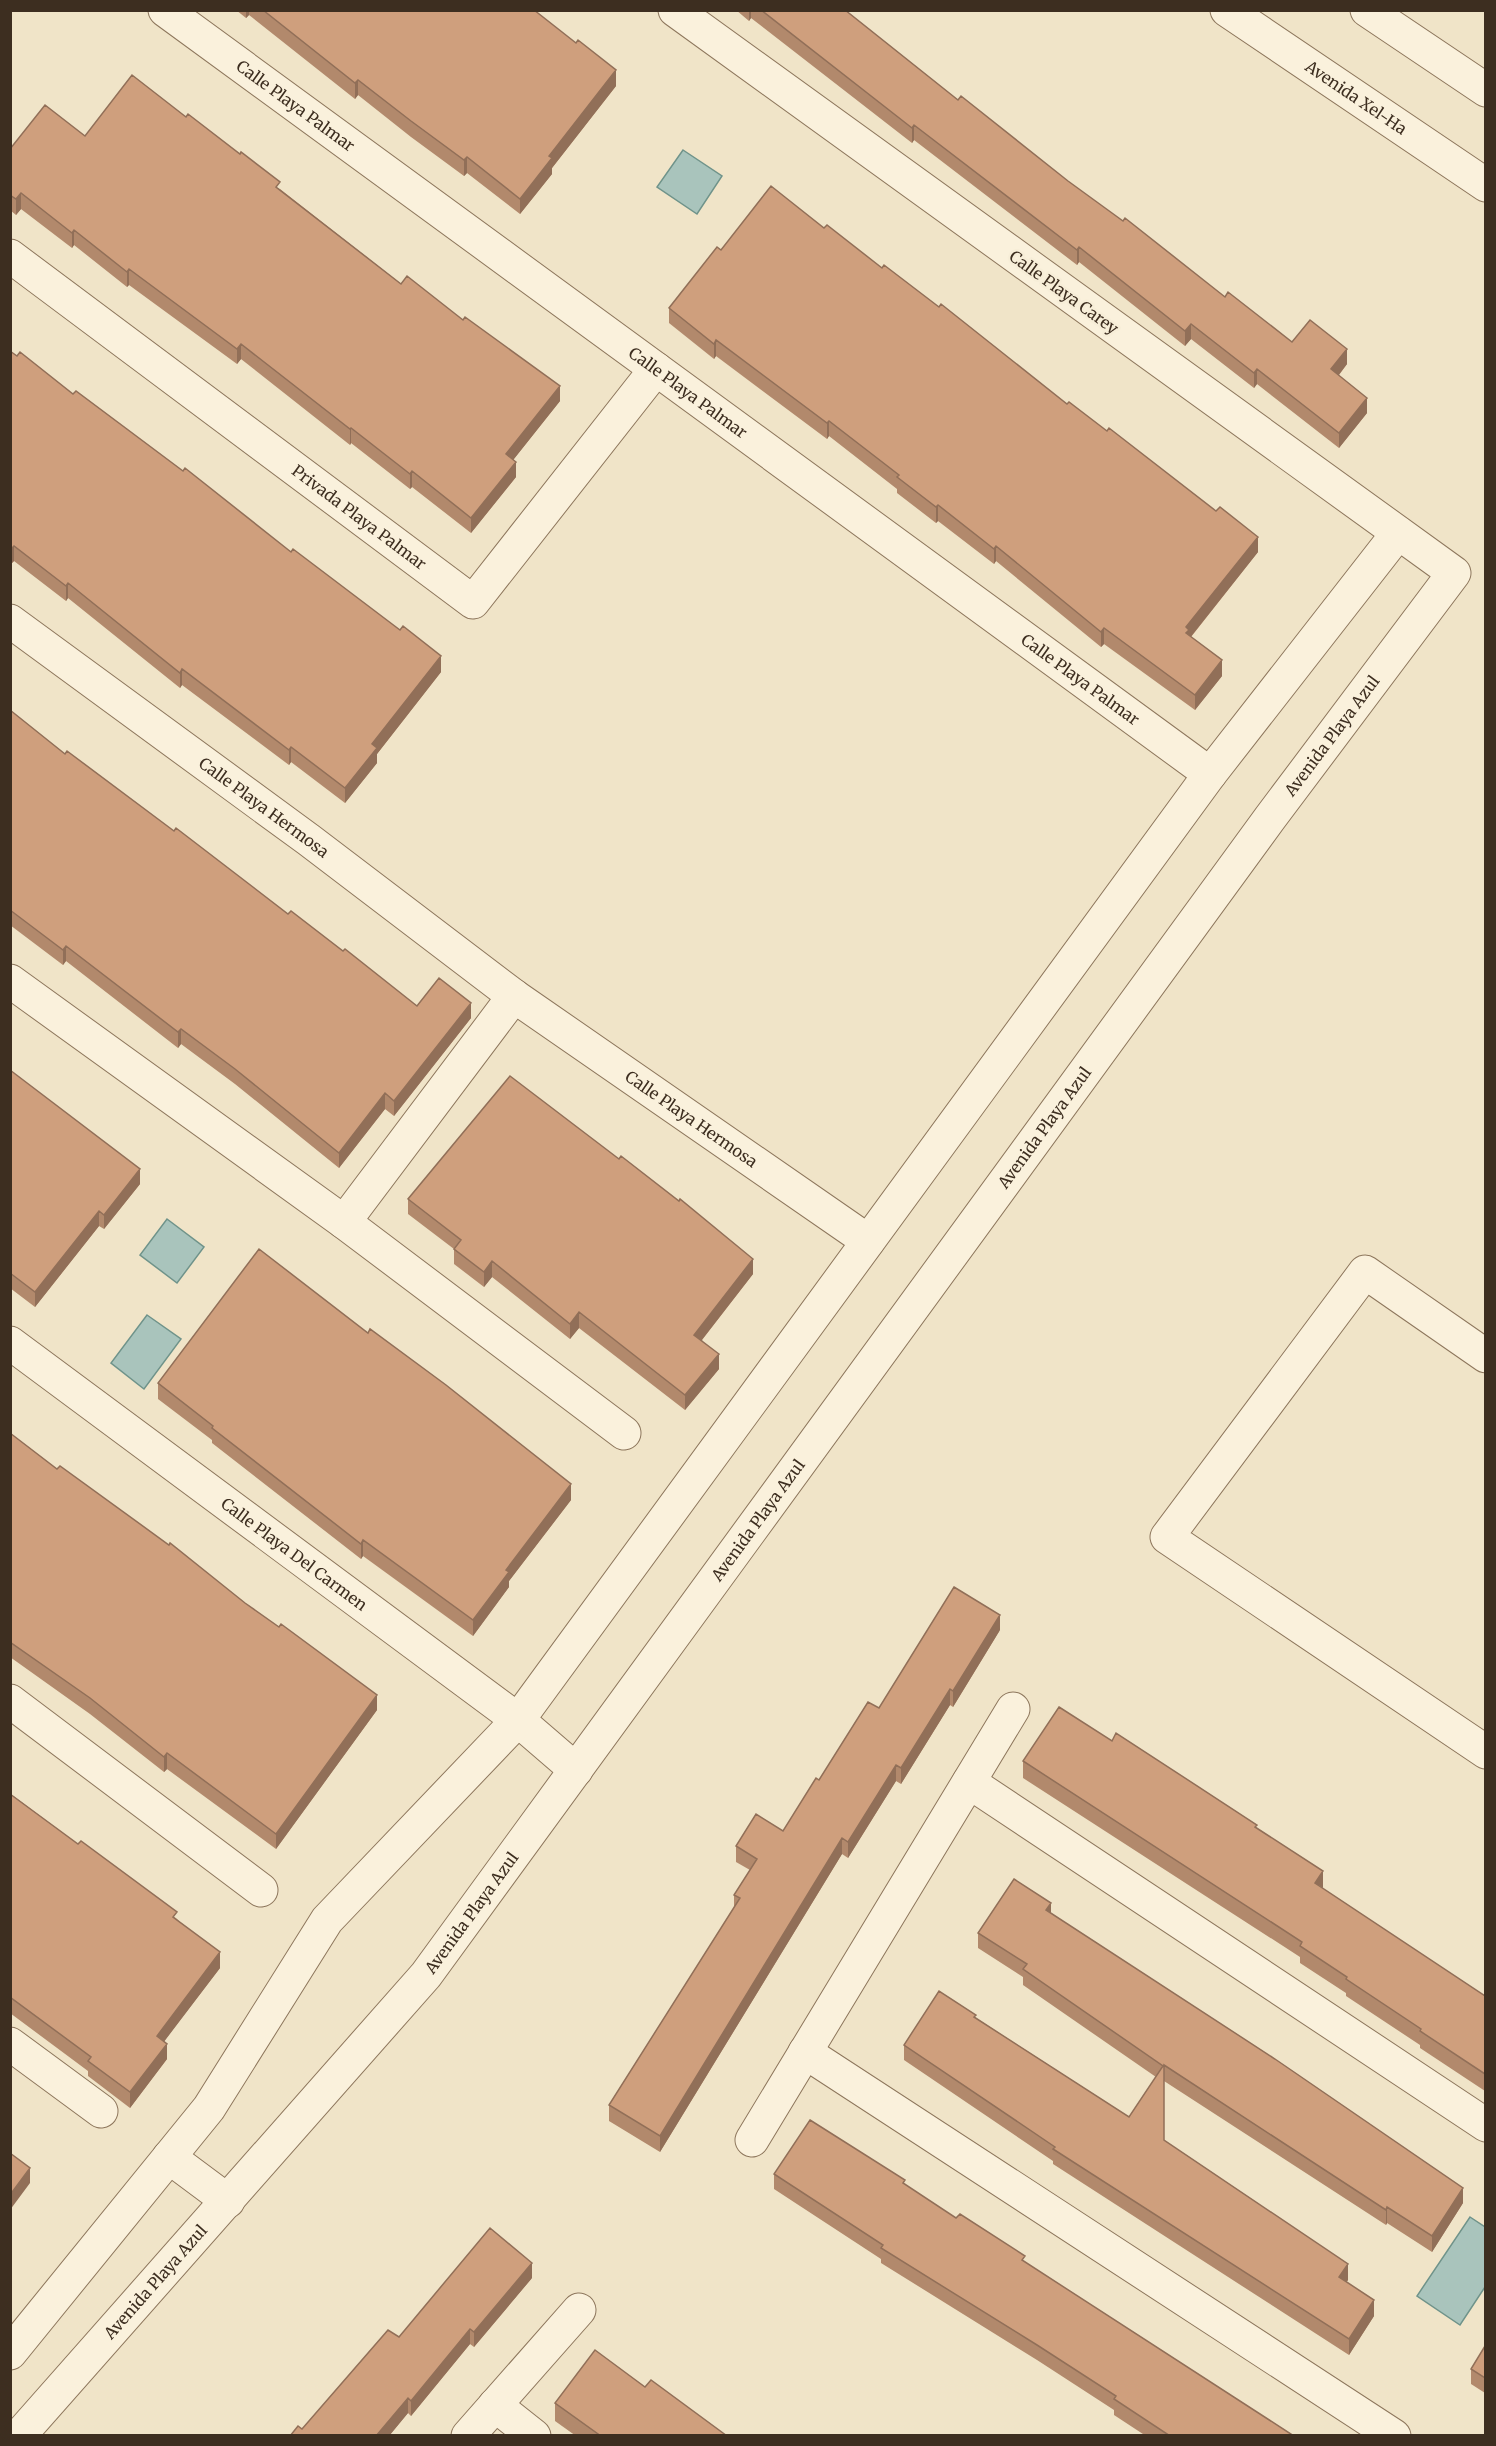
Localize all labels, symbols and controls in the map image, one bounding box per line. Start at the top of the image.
street label: Avenida Xel-Ha [1301,55,1411,139]
street label: Calle Playa Palmar [233,56,359,155]
street label: Calle Playa Carey [1006,246,1123,339]
street label: Calle Playa Palmar [625,343,751,442]
street label: Privada Playa Palmar [288,460,430,574]
street label: Calle Playa Palmar [1017,629,1144,729]
street label: Avenida Playa Azul [1279,671,1384,801]
street label: Calle Playa Hermosa [195,753,333,862]
street label: Avenida Playa Azul [993,1063,1095,1193]
street label: Calle Playa Hermosa [621,1066,762,1172]
street label: Avenida Playa Azul [706,1455,809,1586]
street label: Calle Playa Del Carmen [217,1493,372,1615]
street label: Avenida Playa Azul [420,1848,522,1978]
street label: Avenida Playa Azul [99,2220,211,2344]

